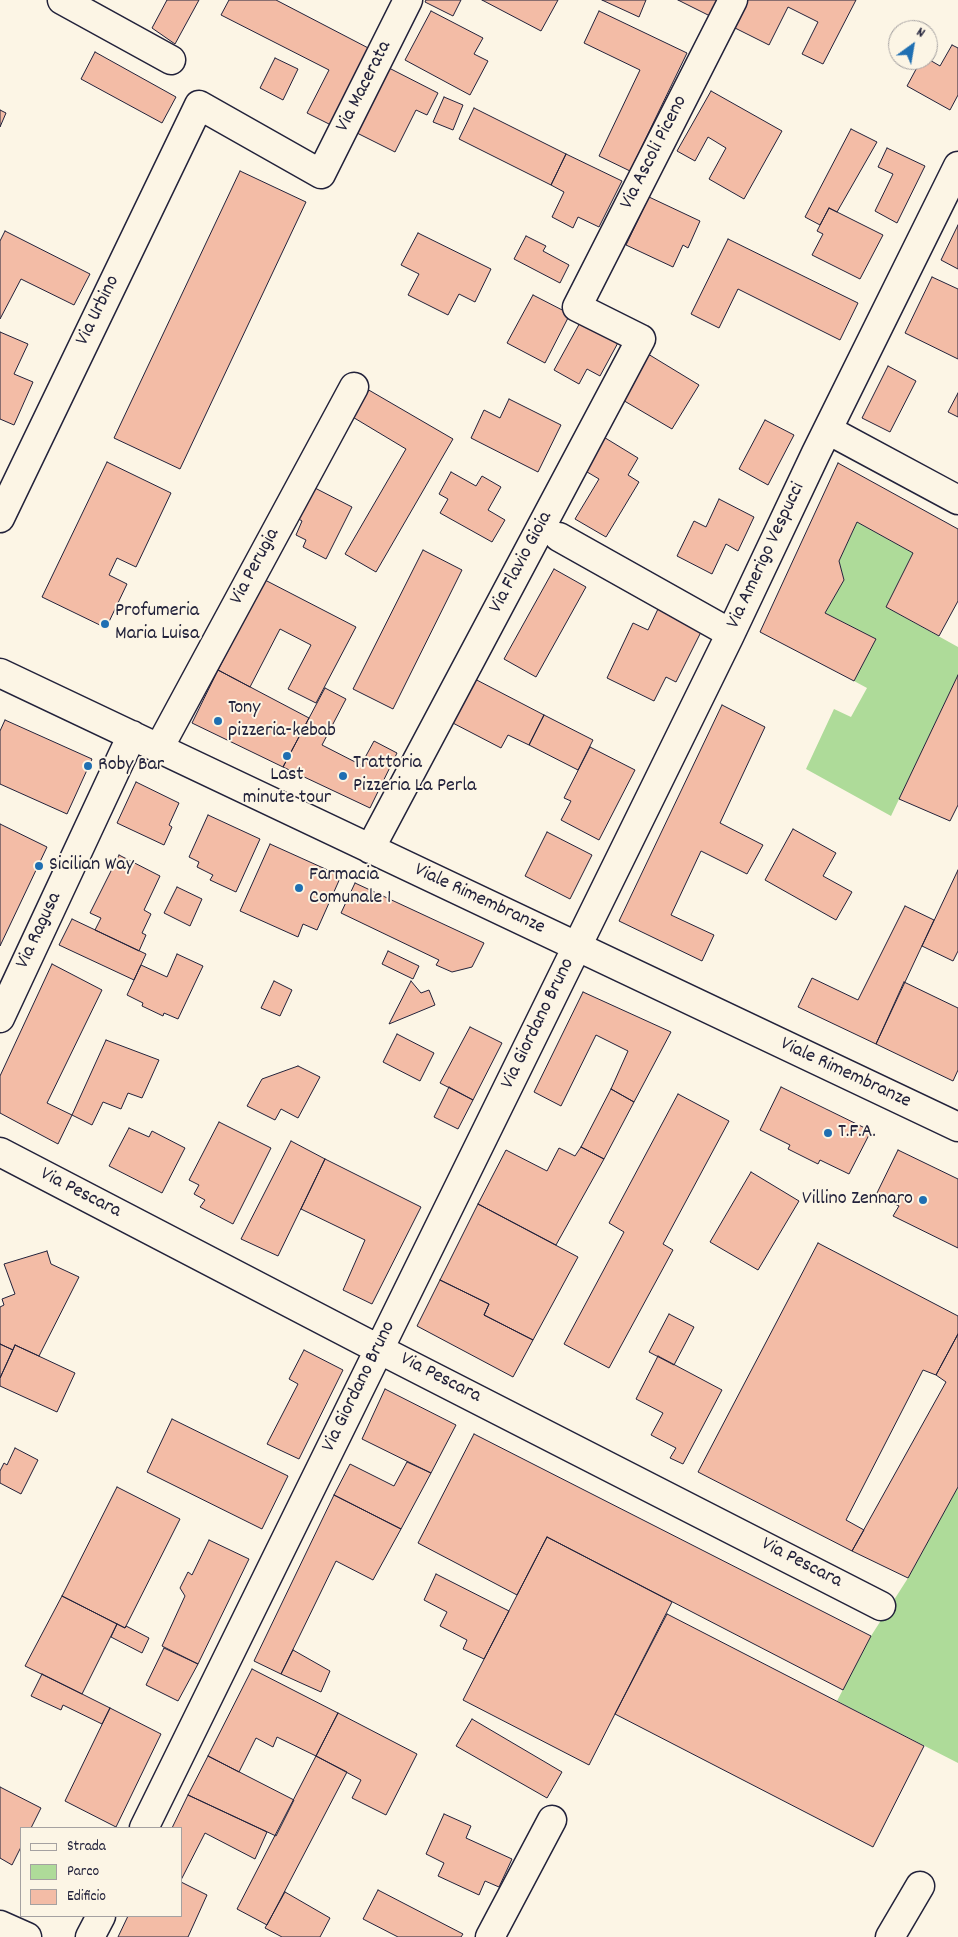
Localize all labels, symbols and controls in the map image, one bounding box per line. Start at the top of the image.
north arrow [888,20,938,70]
text: N [912,23,929,43]
street label: Via Macerata [332,38,398,136]
street label: Via Ascoli Piceno [616,92,694,214]
street label: Via Urbino [72,272,126,350]
street label: Via Amerigo Vespucci [723,479,811,633]
street label: Via Flavio Gioia [485,508,559,618]
street label: Via Perugia [226,525,286,609]
place label: Profumeria Maria Luisa [115,600,199,647]
marker: Profumeria Maria Luisa [99,618,111,630]
place label: Tony pizzeria-kebab [228,697,336,744]
marker: Tony pizzeria-kebab [212,715,224,727]
marker: Last minute tour [281,750,293,762]
place label: Trattoria Pizzeria La Perla [353,752,476,799]
place label: Roby Bar [98,754,164,778]
marker: Roby Bar [82,760,94,772]
place label: Last minute tour [243,764,331,811]
marker: Trattoria Pizzeria La Perla [337,770,349,782]
place label: Sicilian Way [49,854,134,878]
street label: Viale Rimembranze [410,859,548,941]
marker: Sicilian Way [33,860,45,872]
place label: Farmacia Comunale 1 [309,864,391,911]
marker: Farmacia Comunale 1 [293,882,305,894]
street label: Via Ragusa [12,889,68,973]
street label: Via Giordano Bruno [497,955,581,1093]
street label: Viale Rimembranze [776,1033,914,1115]
place label: T.F.A. [838,1121,876,1145]
marker: T.F.A. [822,1127,834,1139]
street label: Via Pescara [35,1163,125,1225]
place label: Villino Zennaro [802,1188,913,1212]
marker: Villino Zennaro [917,1194,929,1206]
street label: Via Giordano Bruno [318,1318,402,1456]
street label: Via Pescara [395,1348,485,1410]
street label: Via Pescara [756,1533,846,1595]
legend [20,1827,182,1917]
text: Strada [67,1836,106,1858]
text: Parco [67,1861,99,1883]
text: Edificio [67,1886,106,1908]

